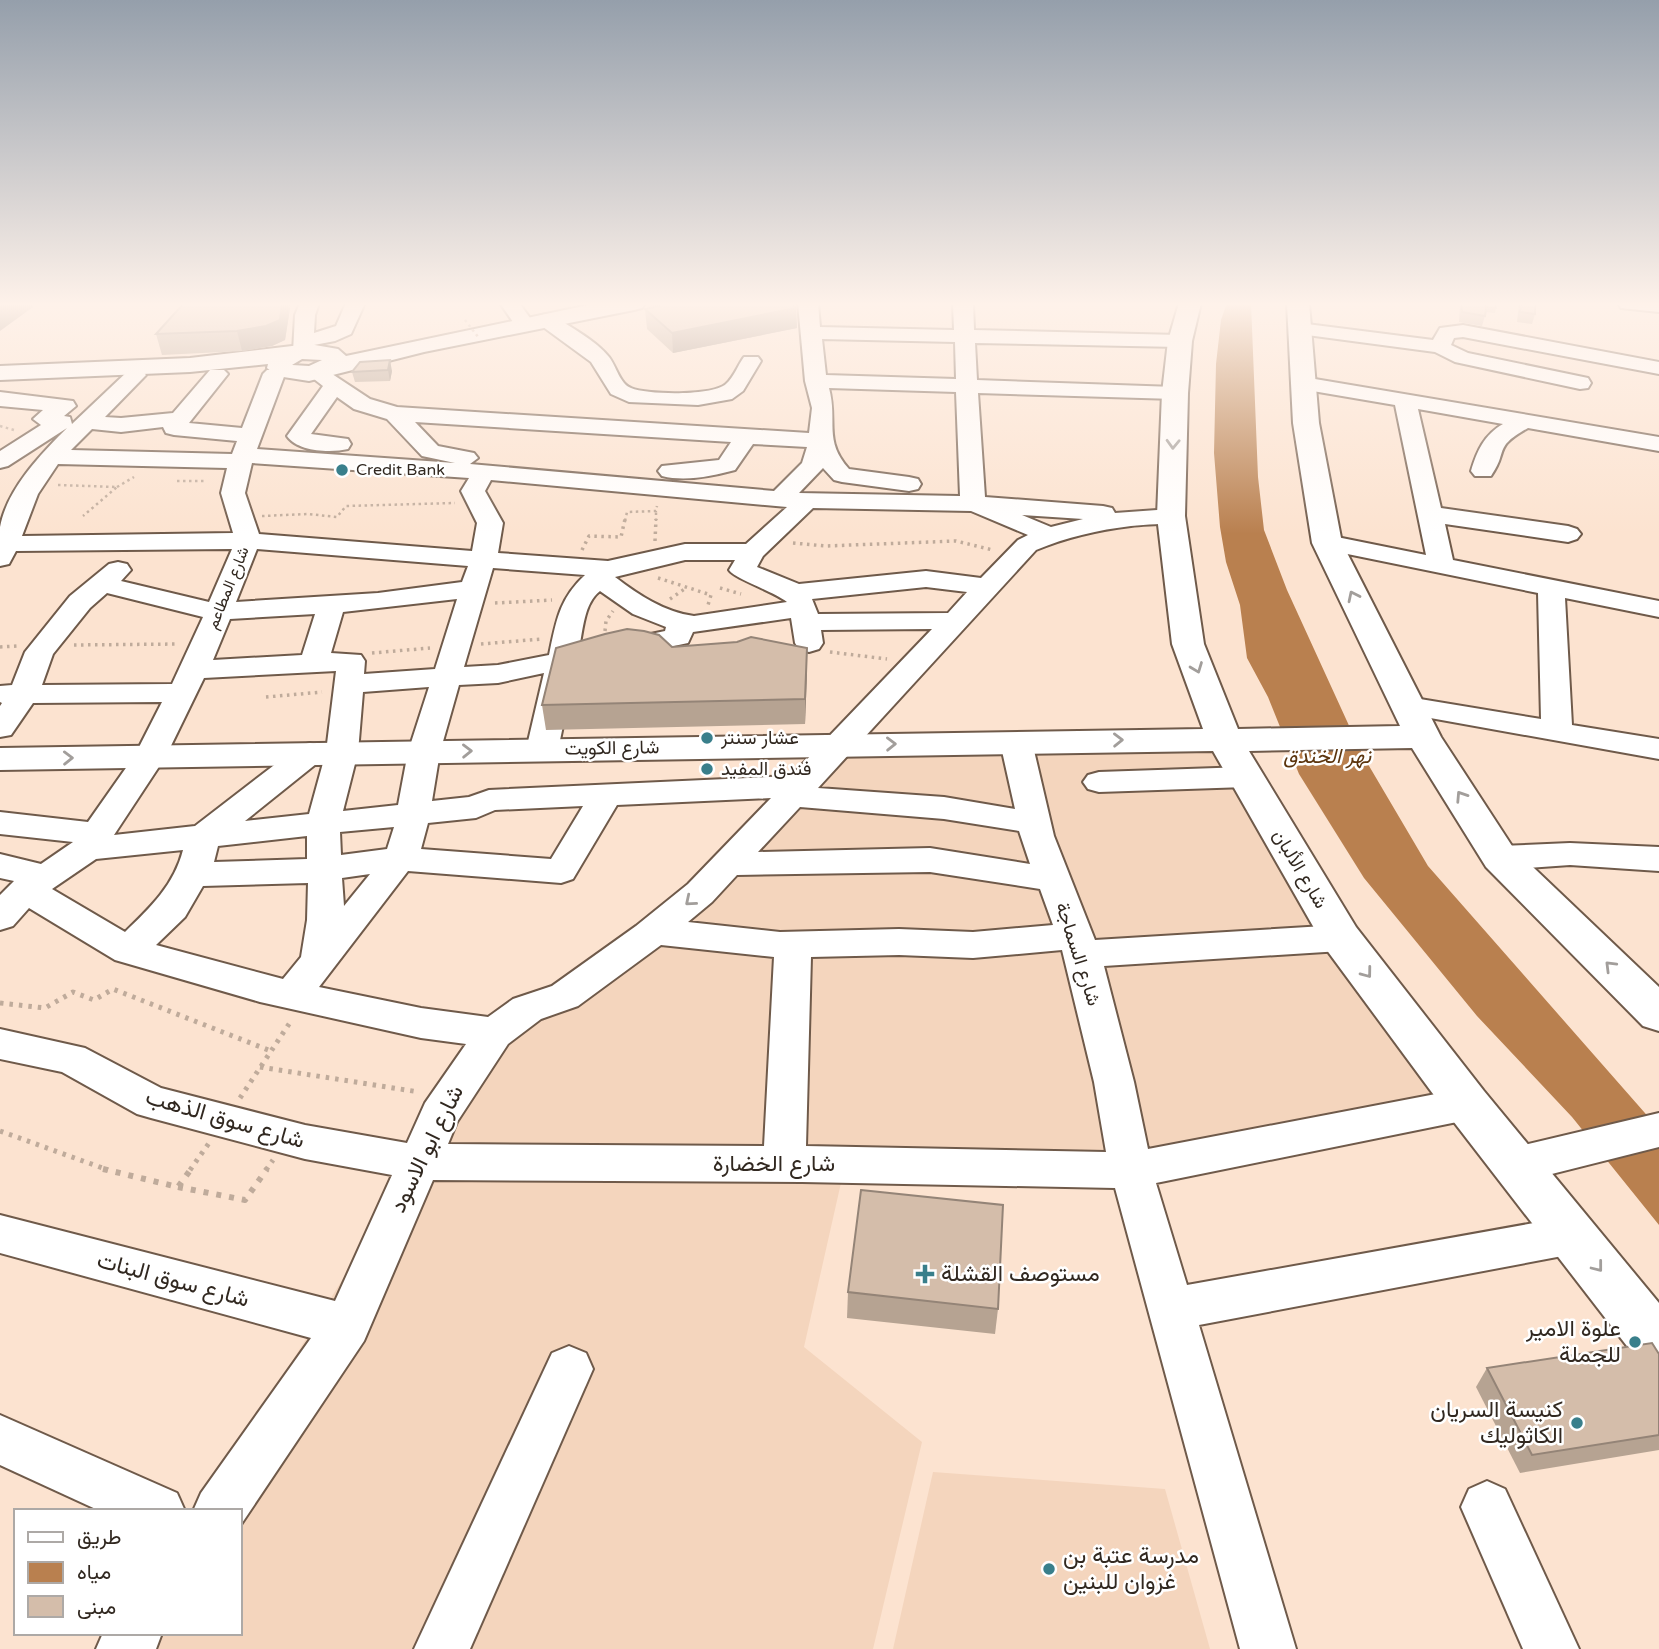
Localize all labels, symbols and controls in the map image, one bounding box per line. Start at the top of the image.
one-way arrow [1165,439,1181,449]
place label: Credit Bank [356,460,445,480]
marker: Credit Bank [334,462,350,478]
street label: شارع المطاعم [202,544,255,633]
one-way arrow [1348,591,1362,603]
one-way arrow [1189,662,1203,674]
place label: عشار سنتر [720,727,799,749]
marker: عشار سنتر [699,730,715,746]
one-way arrow [1113,732,1124,748]
street label: شارع الكويت [564,736,660,761]
one-way arrow [885,736,896,751]
one-way arrow [462,743,473,759]
water label: نهر الخندق [1283,744,1372,769]
one-way arrow [63,750,74,765]
place label: فندق المفيد [721,758,812,780]
marker: فندق المفيد [699,761,715,777]
one-way arrow [1456,791,1469,804]
street label: شارع الألبان [1267,826,1332,913]
one-way arrow [685,893,698,905]
street label: شارع السماجة [1050,899,1105,1009]
one-way arrow [1606,961,1619,974]
one-way arrow [1359,965,1372,977]
street label: شارع ابو الاسود [384,1081,471,1218]
street label: شارع سوق الذهب [142,1083,308,1156]
street label: شارع الخضارة [713,1150,835,1179]
street label: شارع سوق البنات [94,1246,252,1315]
place label: مستوصف القشلة [941,1260,1100,1288]
one-way arrow [1590,1260,1603,1272]
marker: مستوصف القشلة [915,1264,935,1284]
place label: علوة الامير للجملة [1525,1315,1621,1369]
marker: علوة الامير للجملة [1627,1334,1643,1350]
place label: كنيسة السريان الكاثوليك [1430,1396,1563,1450]
marker: كنيسة السريان الكاثوليك [1569,1415,1585,1431]
legend [14,1509,242,1635]
text: طريق [77,1525,122,1550]
place label: مدرسة عتبة بن غزوان للبنين [1063,1542,1199,1596]
text: مياه [77,1560,111,1585]
marker: مدرسة عتبة بن غزوان للبنين [1041,1561,1057,1577]
text: مبنى [77,1595,116,1620]

